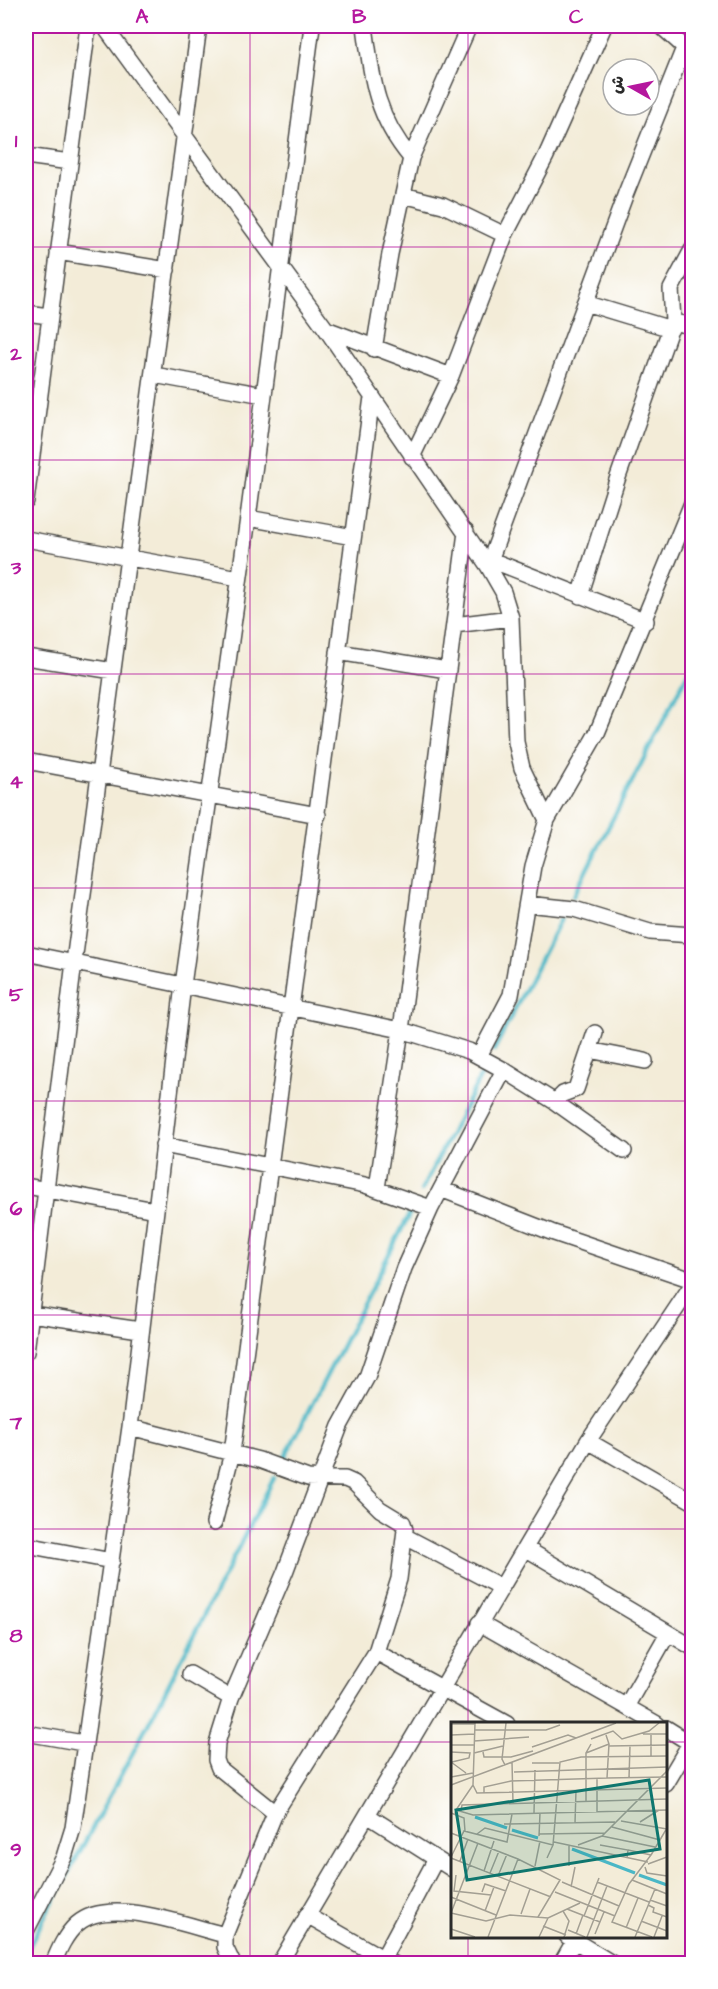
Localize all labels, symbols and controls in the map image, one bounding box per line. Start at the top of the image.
text: A [136,3,149,31]
text: B [352,3,367,31]
text: C [569,3,584,31]
north arrow [601,57,661,117]
text: ش [605,74,629,95]
text: 1 [15,127,18,155]
text: 2 [9,340,22,368]
text: 3 [10,554,22,582]
text: 4 [9,768,23,796]
text: 5 [9,981,24,1009]
text: 6 [10,1195,23,1223]
text: 7 [9,1409,23,1437]
text: 8 [10,1622,23,1650]
inset map [451,1722,667,1938]
text: 9 [10,1836,22,1864]

